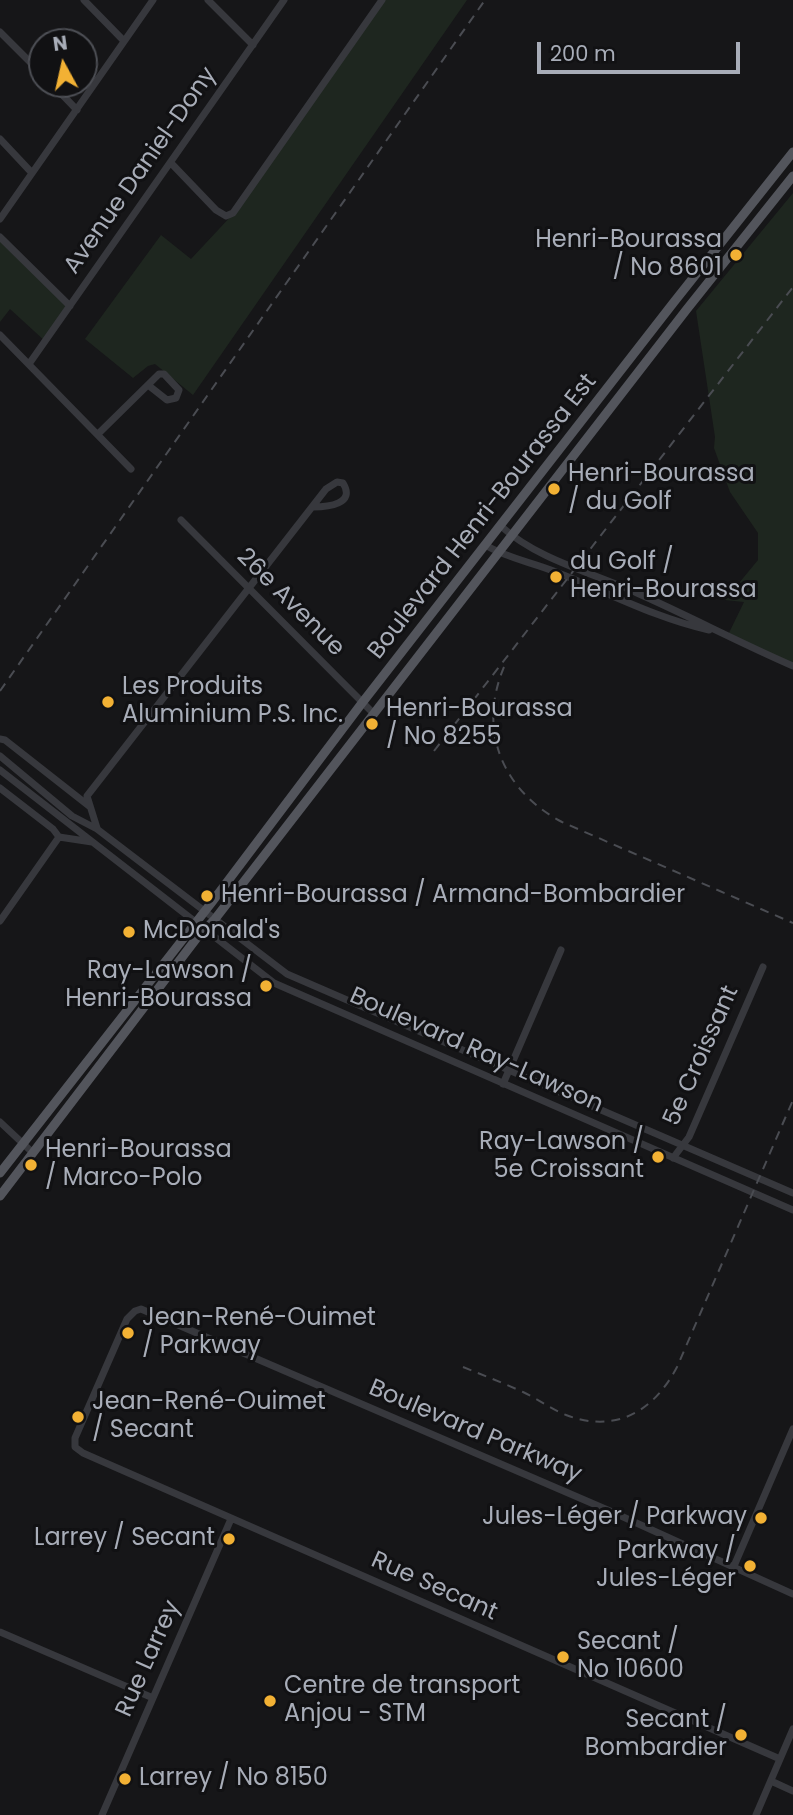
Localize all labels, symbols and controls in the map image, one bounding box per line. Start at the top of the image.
north arrow [28,28,98,98]
scale bar [541,28,744,72]
text: N [51,29,69,58]
text: 200 m [550,39,616,68]
street label: Avenue Daniel-Dony [59,62,223,280]
place label: Henri-Bourassa / No 8601 [535,227,722,283]
marker: Henri-Bourassa / No 8601 [728,247,744,263]
street label: Boulevard Henri-Bourassa Est [363,369,603,665]
place label: Henri-Bourassa / du Golf [568,461,755,517]
marker: Henri-Bourassa / du Golf [546,481,562,497]
street label: 26e Avenue [230,543,350,663]
place label: du Golf / Henri-Bourassa [570,549,757,605]
marker: du Golf / Henri-Bourassa [548,569,564,585]
place label: Les Produits Aluminium P.S. Inc. [122,674,343,730]
marker: Les Produits Aluminium P.S. Inc. [100,694,116,710]
place label: Henri-Bourassa / No 8255 [386,696,573,752]
marker: Henri-Bourassa / No 8255 [364,716,380,732]
place label: Henri-Bourassa / Armand-Bombardier [221,882,685,910]
marker: Henri-Bourassa / Armand-Bombardier [199,888,215,904]
place label: McDonald's [143,918,281,946]
marker: McDonald's [121,924,137,940]
place label: Ray-Lawson / Henri-Bourassa [65,958,252,1014]
marker: Ray-Lawson / Henri-Bourassa [258,978,274,994]
street label: 5e Croissant [658,981,746,1131]
street label: Boulevard Ray-Lawson [345,982,607,1120]
place label: Ray-Lawson / 5e Croissant [479,1129,644,1185]
place label: Henri-Bourassa / Marco-Polo [45,1137,232,1193]
marker: Ray-Lawson / 5e Croissant [650,1149,666,1165]
marker: Henri-Bourassa / Marco-Polo [23,1157,39,1173]
place label: Jean-René-Ouimet / Parkway [142,1305,376,1361]
marker: Jean-René-Ouimet / Parkway [120,1325,136,1341]
street label: Boulevard Parkway [364,1374,586,1490]
place label: Jean-René-Ouimet / Secant [92,1389,326,1445]
marker: Jean-René-Ouimet / Secant [70,1409,86,1425]
place label: Jules-Léger / Parkway [482,1504,747,1532]
marker: Jules-Léger / Parkway [753,1510,769,1526]
place label: Larrey / Secant [34,1525,215,1553]
marker: Larrey / Secant [221,1531,237,1547]
place label: Parkway / Jules-Léger [596,1538,736,1594]
street label: Rue Secant [366,1546,502,1628]
marker: Parkway / Jules-Léger [742,1558,758,1574]
street label: Rue Larrey [111,1596,187,1722]
place label: Secant / No 10600 [577,1629,684,1685]
marker: Secant / No 10600 [555,1649,571,1665]
place label: Centre de transport Anjou - STM [284,1673,520,1729]
marker: Centre de transport Anjou - STM [262,1693,278,1709]
place label: Secant / Bombardier [585,1707,727,1763]
marker: Secant / Bombardier [733,1727,749,1743]
place label: Larrey / No 8150 [139,1765,328,1793]
marker: Larrey / No 8150 [117,1771,133,1787]

